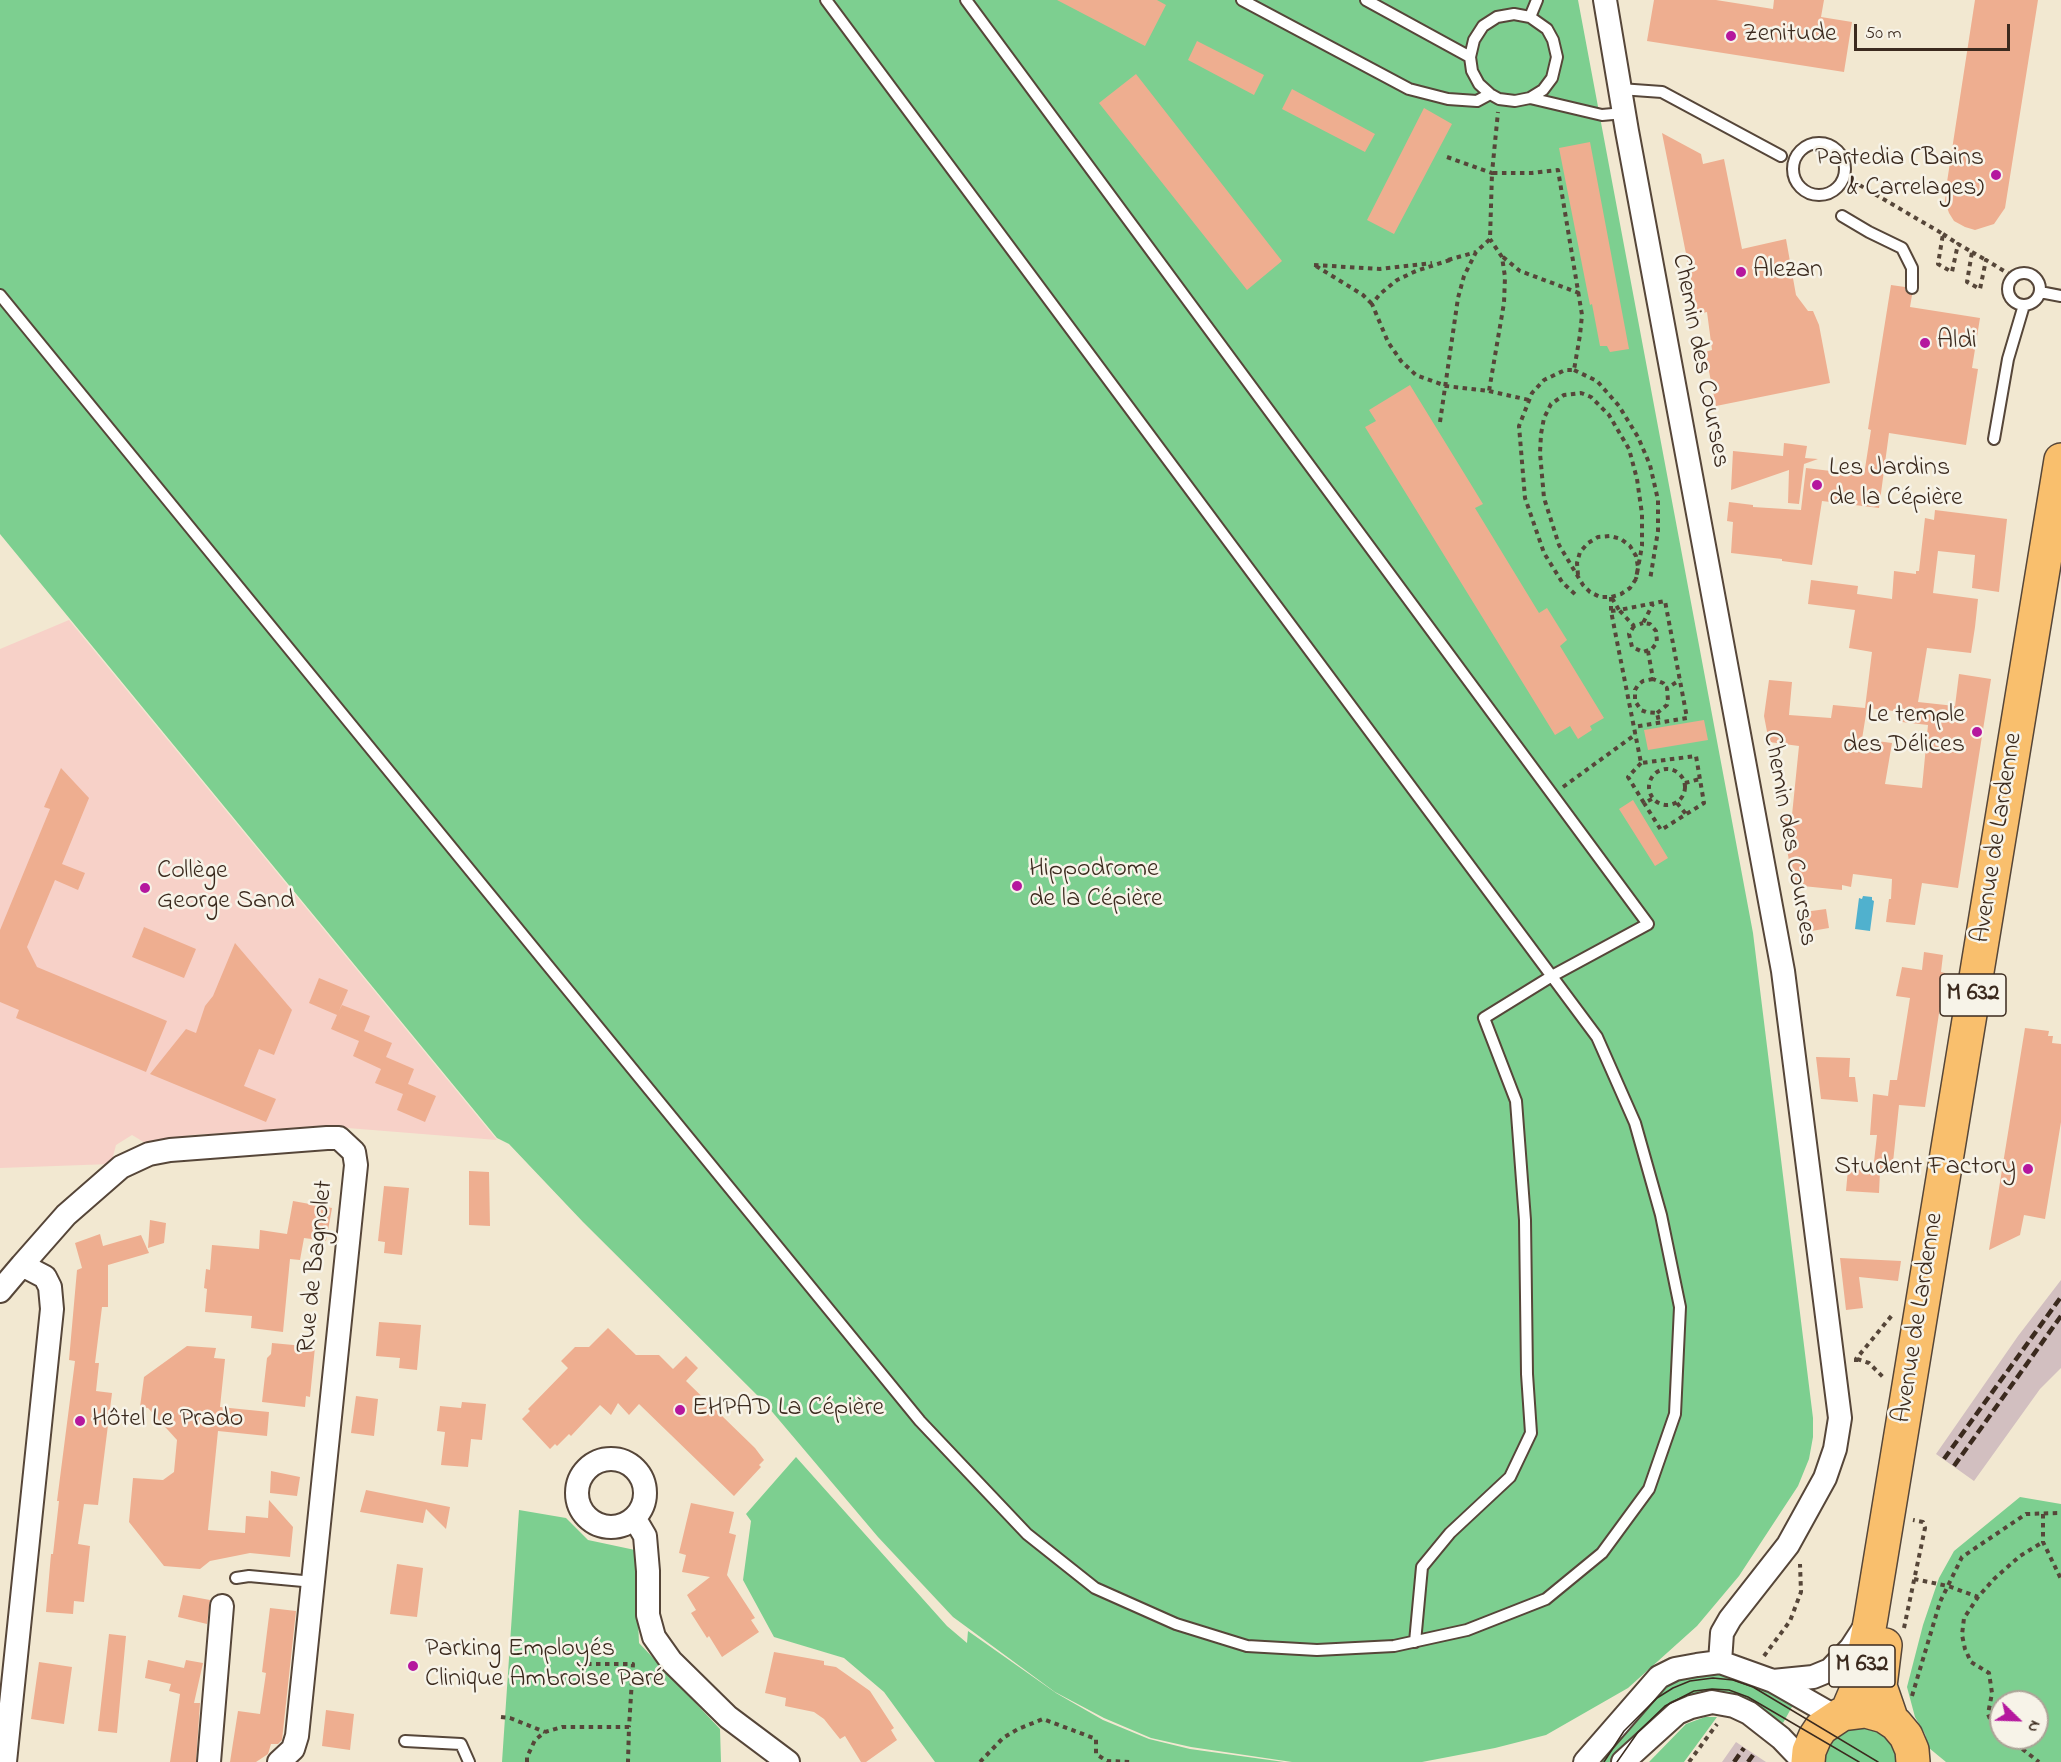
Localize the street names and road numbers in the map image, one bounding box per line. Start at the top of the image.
street label: Chemin des Courses [1663,251,1735,471]
street label: Chemin des Courses [1754,729,1822,949]
street label: Avenue de Lardenne [1967,731,2031,945]
road number: M 632 [1940,974,2006,1016]
street label: Rue de Bagnolet [292,1179,342,1355]
street label: Avenue de Lardenne [1888,1211,1952,1425]
road number: M 632 [1829,1645,1895,1687]

